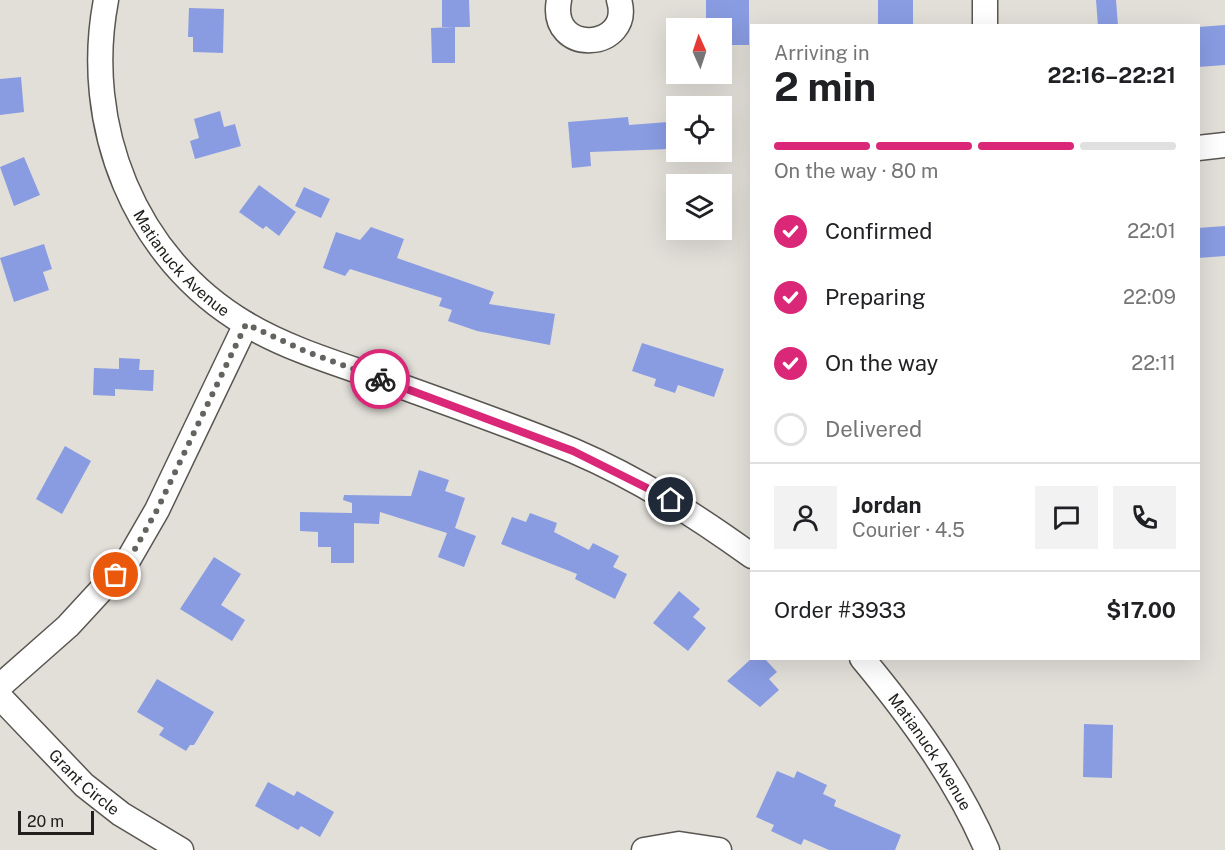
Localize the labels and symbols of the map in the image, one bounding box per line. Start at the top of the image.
north arrow [666,18,732,84]
street label: Matianuck Avenue [130,206,233,320]
courier [350,349,410,409]
pin [645,474,696,525]
pin [90,549,141,600]
street label: Matianuck Avenue [884,689,976,813]
street label: Grant Circle [45,745,124,819]
scale bar [18,808,94,836]

